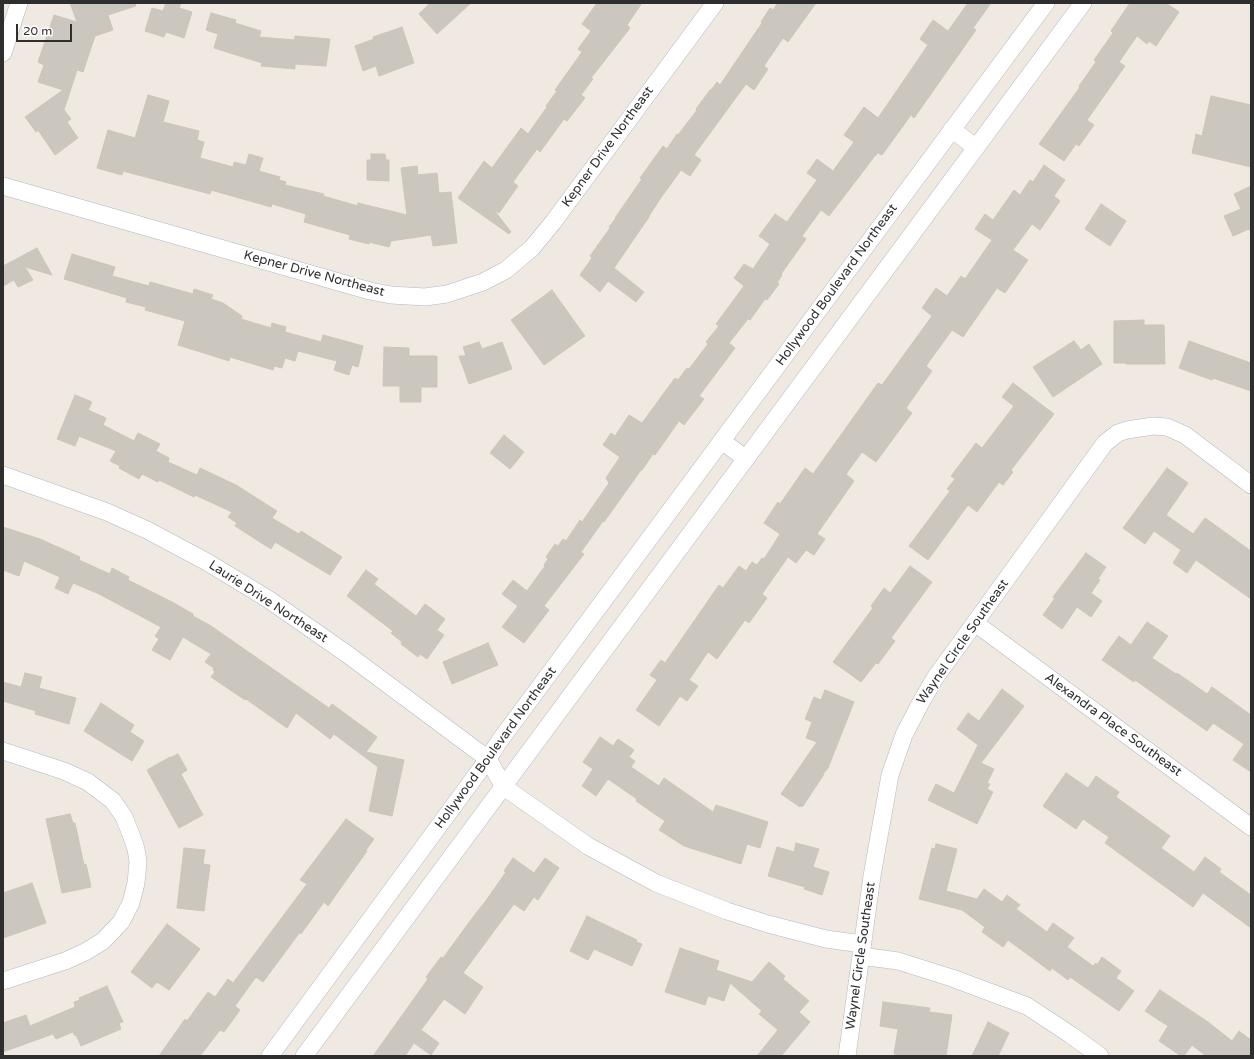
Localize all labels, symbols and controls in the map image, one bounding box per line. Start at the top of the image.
scale bar [18,16,74,42]
text: 20 m [23,24,52,38]
street label: Kepner Drive Northeast [559,84,657,210]
street label: Hollywood Boulevard Northeast [773,201,901,369]
street label: Kepner Drive Northeast [242,248,386,300]
street label: Laurie Drive Northeast [206,558,330,646]
street label: Waynel Circle Southeast [914,576,1012,708]
street label: Hollywood Boulevard Northeast [432,664,560,832]
street label: Alexandra Place Southeast [1041,670,1185,780]
street label: Waynel Circle Southeast [843,881,879,1031]

